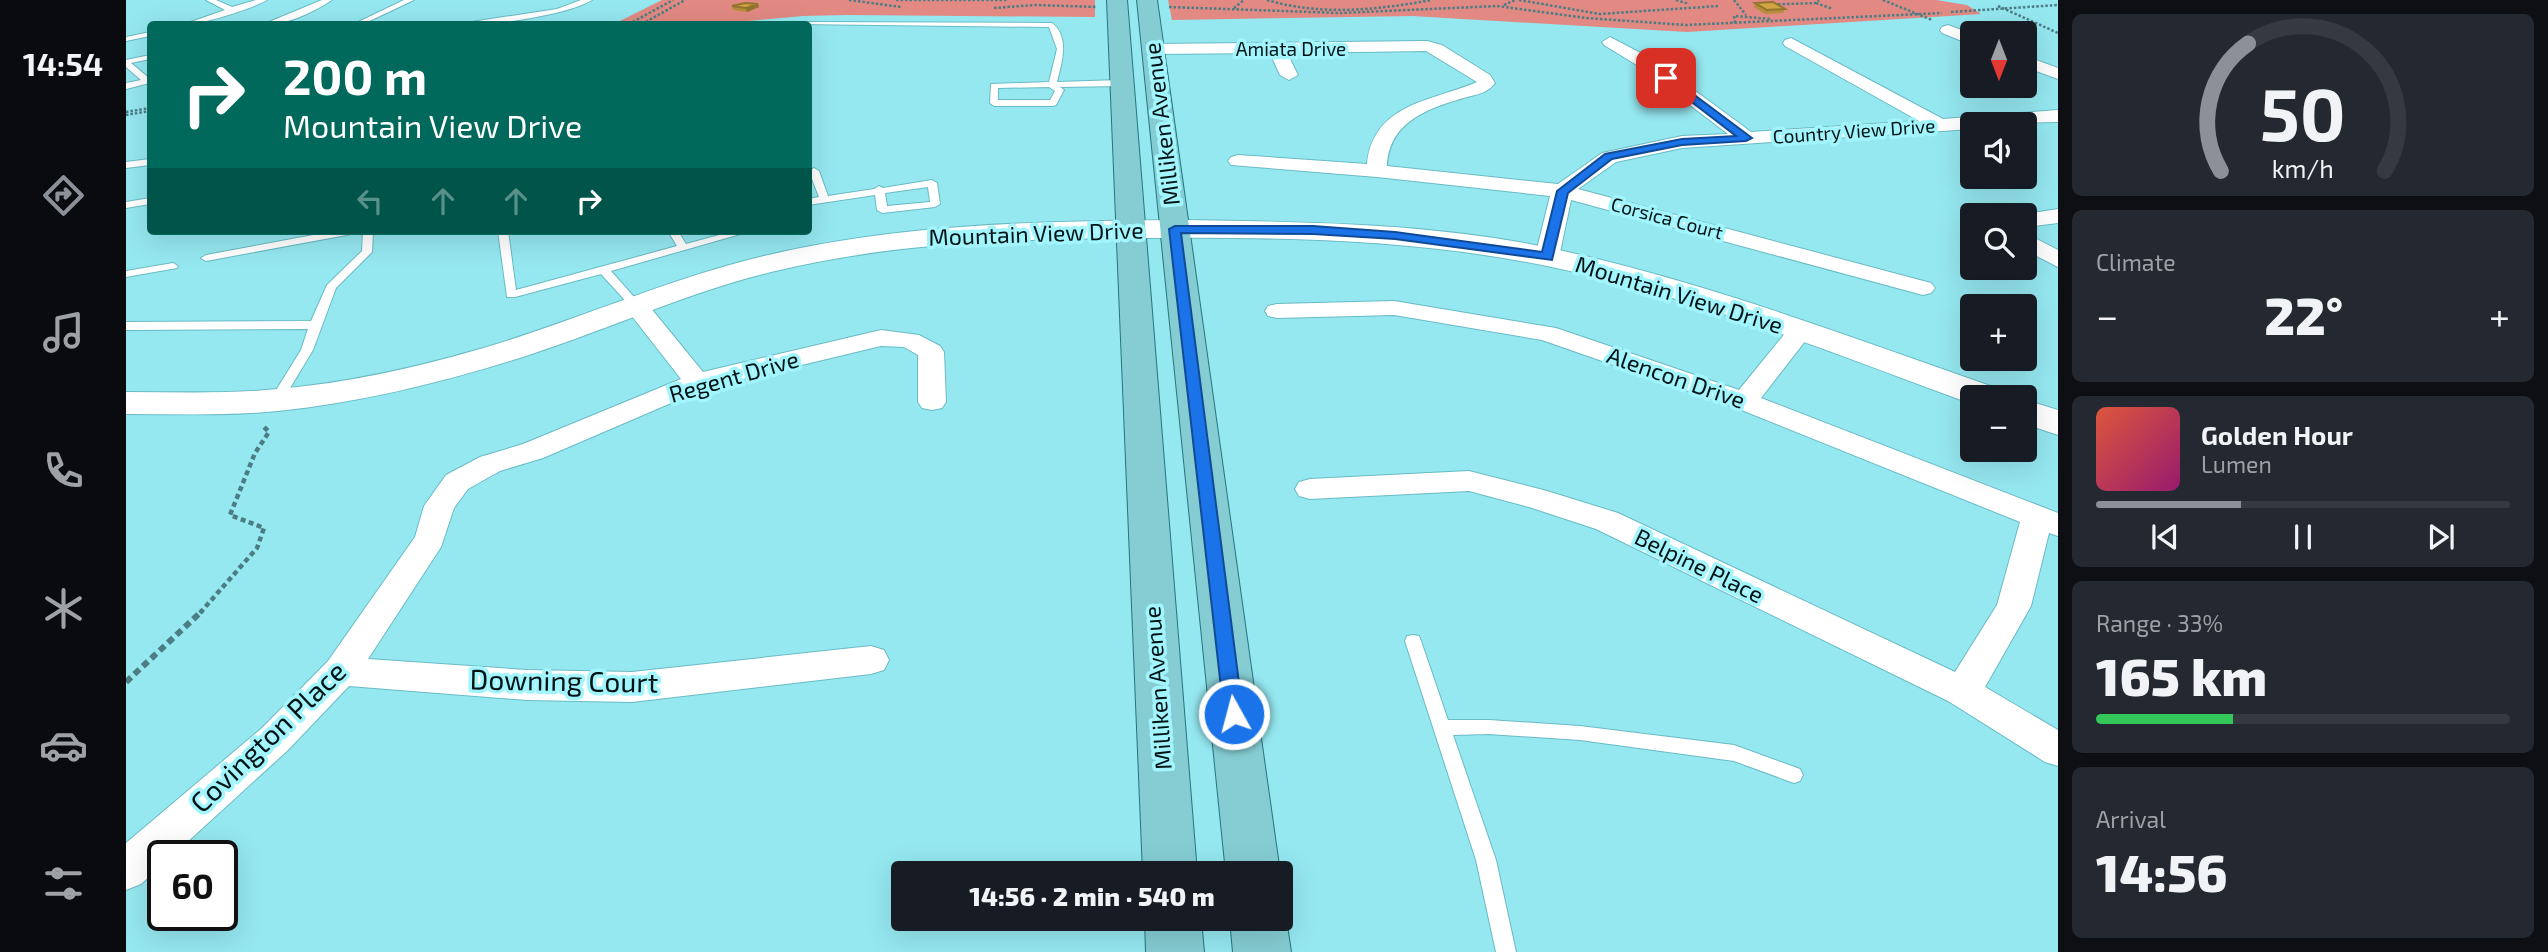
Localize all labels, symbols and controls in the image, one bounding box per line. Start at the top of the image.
north arrow [1960,21,2037,98]
map controls [1960,21,2037,462]
street label: Amiata Drive [1236,37,1346,60]
street label: Milliken Avenue [1137,41,1185,207]
text: 14:54 [23,44,103,82]
text: 200 m [283,46,427,105]
pin [1636,48,1696,108]
icon: right [168,49,259,140]
icon: arrive [1647,59,1685,97]
text: 50 [2260,68,2346,156]
text: Mountain View Drive [283,106,582,144]
button: sound [1960,112,2037,189]
street label: Country View Drive [1772,113,1936,148]
text: km/h [2272,153,2334,183]
icon: directions [39,171,88,220]
icon: left [351,182,389,220]
icon: ahead [424,182,462,220]
icon: ahead [497,182,535,220]
icon: right [570,182,608,220]
street label: Corsica Court [1609,192,1726,243]
button: search [1960,203,2037,280]
street label: Mountain View Drive [928,215,1144,251]
text: Climate [2096,248,2176,276]
street label: Mountain View Drive [1572,249,1786,339]
text: 22° [2264,283,2343,345]
text: − [2096,292,2118,338]
text: + [2489,292,2510,338]
button: + [1960,294,2037,371]
icon: music [39,308,88,357]
street label: Alencon Drive [1604,340,1749,414]
street label: Regent Drive [666,344,802,408]
button: − [1960,385,2037,462]
text: Golden Hour [2201,419,2353,450]
icon: phone [39,446,88,495]
text: Lumen [2201,450,2272,478]
icon: previous [2146,518,2184,556]
icon: pause [2284,518,2322,556]
icon: next [2422,518,2460,556]
street label: Belpine Place [1630,522,1768,608]
icon: climate [39,584,88,633]
street label: Milliken Avenue [1137,605,1177,771]
text: Range · 33% [2096,609,2223,637]
text: 165 km [2096,644,2267,706]
street label: Covington Place [182,653,352,819]
street label: Downing Court [469,661,659,699]
position arrow [1197,677,1271,751]
icon: car [39,721,88,770]
text: Arrival [2096,805,2166,833]
speed limit sign: 60 [147,840,238,931]
text: 14:56 [2096,840,2228,902]
icon: filters [39,859,88,908]
text: 14:56 · 2 min · 540 m [969,880,1215,911]

